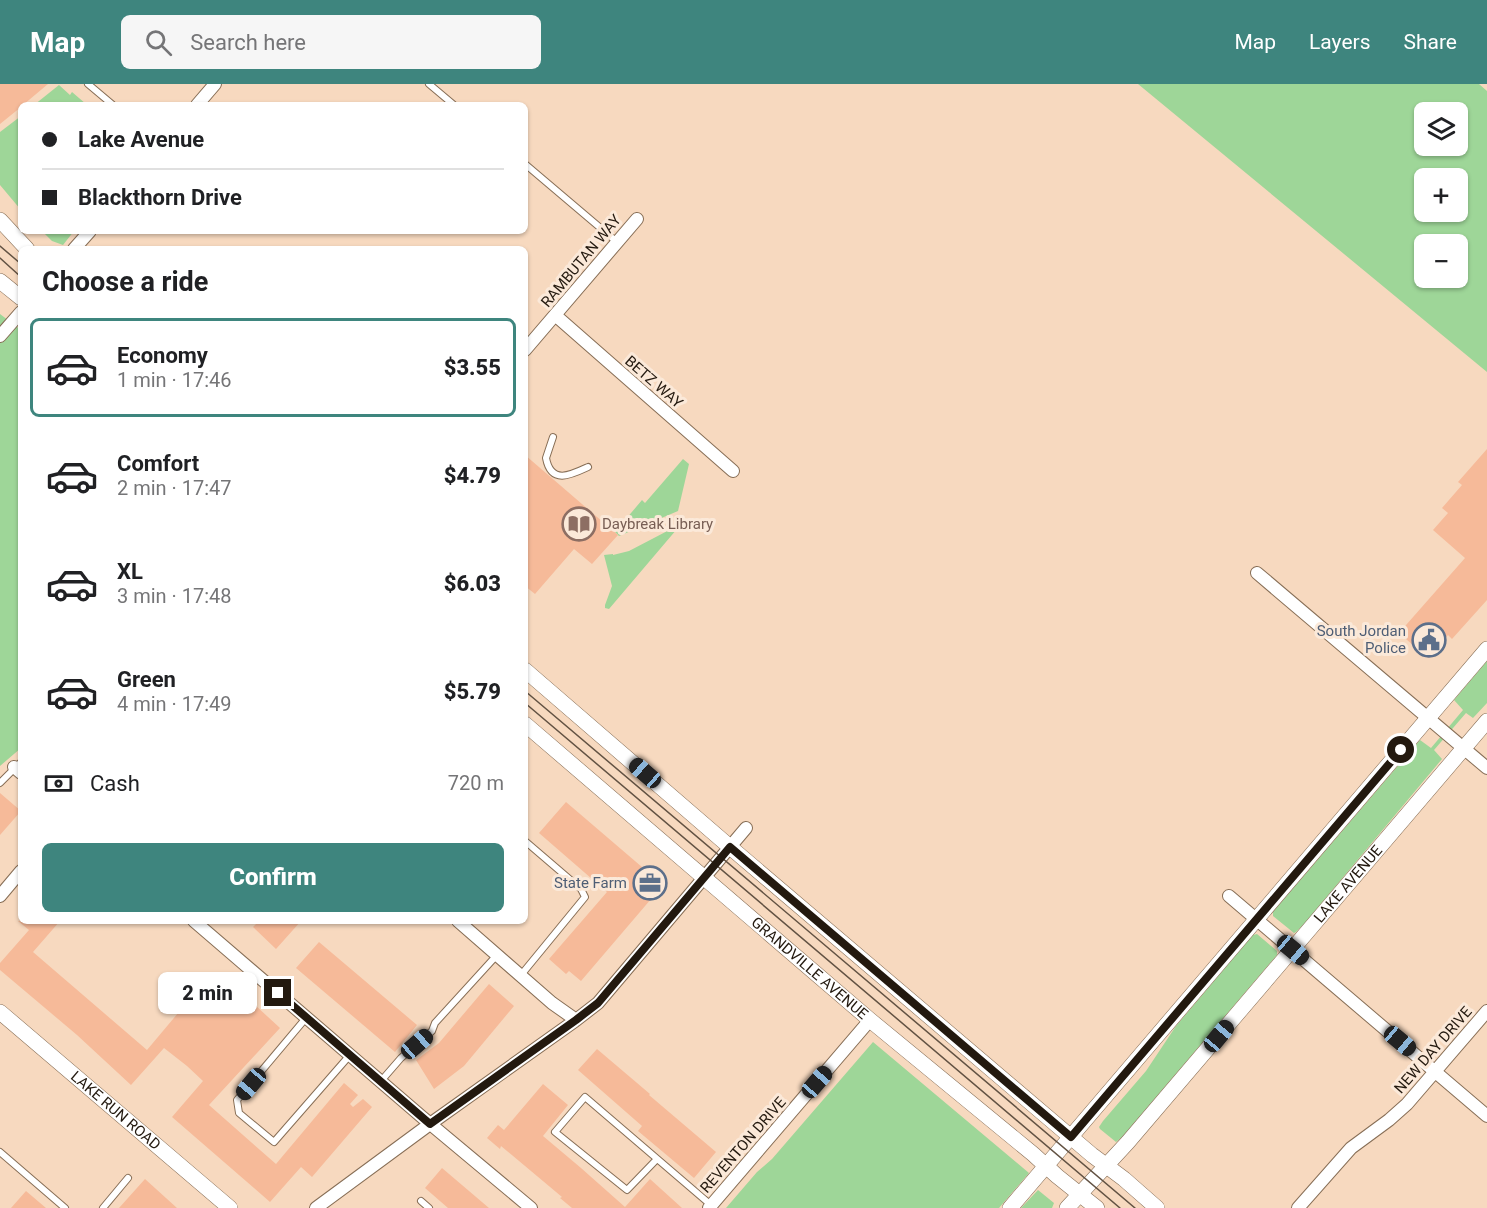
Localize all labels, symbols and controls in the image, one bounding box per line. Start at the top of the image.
search box [121,15,541,69]
text: Map [30,26,85,59]
icon: search [142,26,175,59]
text: Search here [190,30,306,55]
text: Map [1234,30,1276,54]
text: Layers [1309,30,1370,54]
text: Share [1403,30,1457,54]
map controls [1414,102,1468,288]
button: layers [1414,102,1468,156]
text: Lake Avenue [78,127,204,152]
button: + [1414,168,1468,222]
text: Blackthorn Drive [78,185,242,210]
street label: RAMBUTAN WAY [537,211,625,311]
button: − [1414,234,1468,288]
text: Choose a ride [42,266,208,298]
icon: car [45,341,99,395]
text: Economy [117,343,208,368]
street label: BETZ WAY [621,352,687,412]
text: $3.55 [444,355,501,380]
text: 1 min · 17:46 [117,368,232,392]
icon: car [45,449,99,503]
text: Comfort [117,451,199,476]
text: $4.79 [444,463,501,488]
text: 2 min · 17:47 [117,476,232,500]
library icon: Daybreak Library [561,506,597,542]
place label: Daybreak Library [602,515,713,533]
icon: car [45,557,99,611]
text: XL [117,559,143,584]
text: $6.03 [444,571,501,596]
text: 3 min · 17:48 [117,584,232,608]
place label: South Jordan Police [1317,622,1406,657]
public building icon: South Jordan Police [1411,622,1447,658]
icon: car [45,665,99,719]
text: Green [117,667,176,692]
text: $5.79 [444,679,501,704]
text: 4 min · 17:49 [117,692,232,716]
route start [1387,736,1414,763]
car [626,754,664,792]
icon: cash [42,767,75,800]
text: Cash [90,771,140,796]
text: 720 m [448,771,504,795]
street label: LAKE AVENUE [1310,841,1386,926]
button: Confirm [42,843,504,912]
office icon: State Farm [632,865,668,901]
place label: State Farm [554,874,627,892]
street label: GRANDVILLE AVENUE [748,913,872,1023]
car [1273,932,1313,968]
callout: 2 min [158,972,257,1014]
route end [264,979,291,1006]
text: 2 min [182,981,233,1005]
street label: NEW DAY DRIVE [1390,1003,1476,1097]
car [1201,1016,1237,1056]
car [1380,1023,1420,1059]
car [398,1025,436,1063]
car [798,1063,836,1101]
car [233,1064,269,1104]
street label: LAKE RUN ROAD [67,1067,164,1154]
street label: REVENTON DRIVE [696,1093,790,1197]

